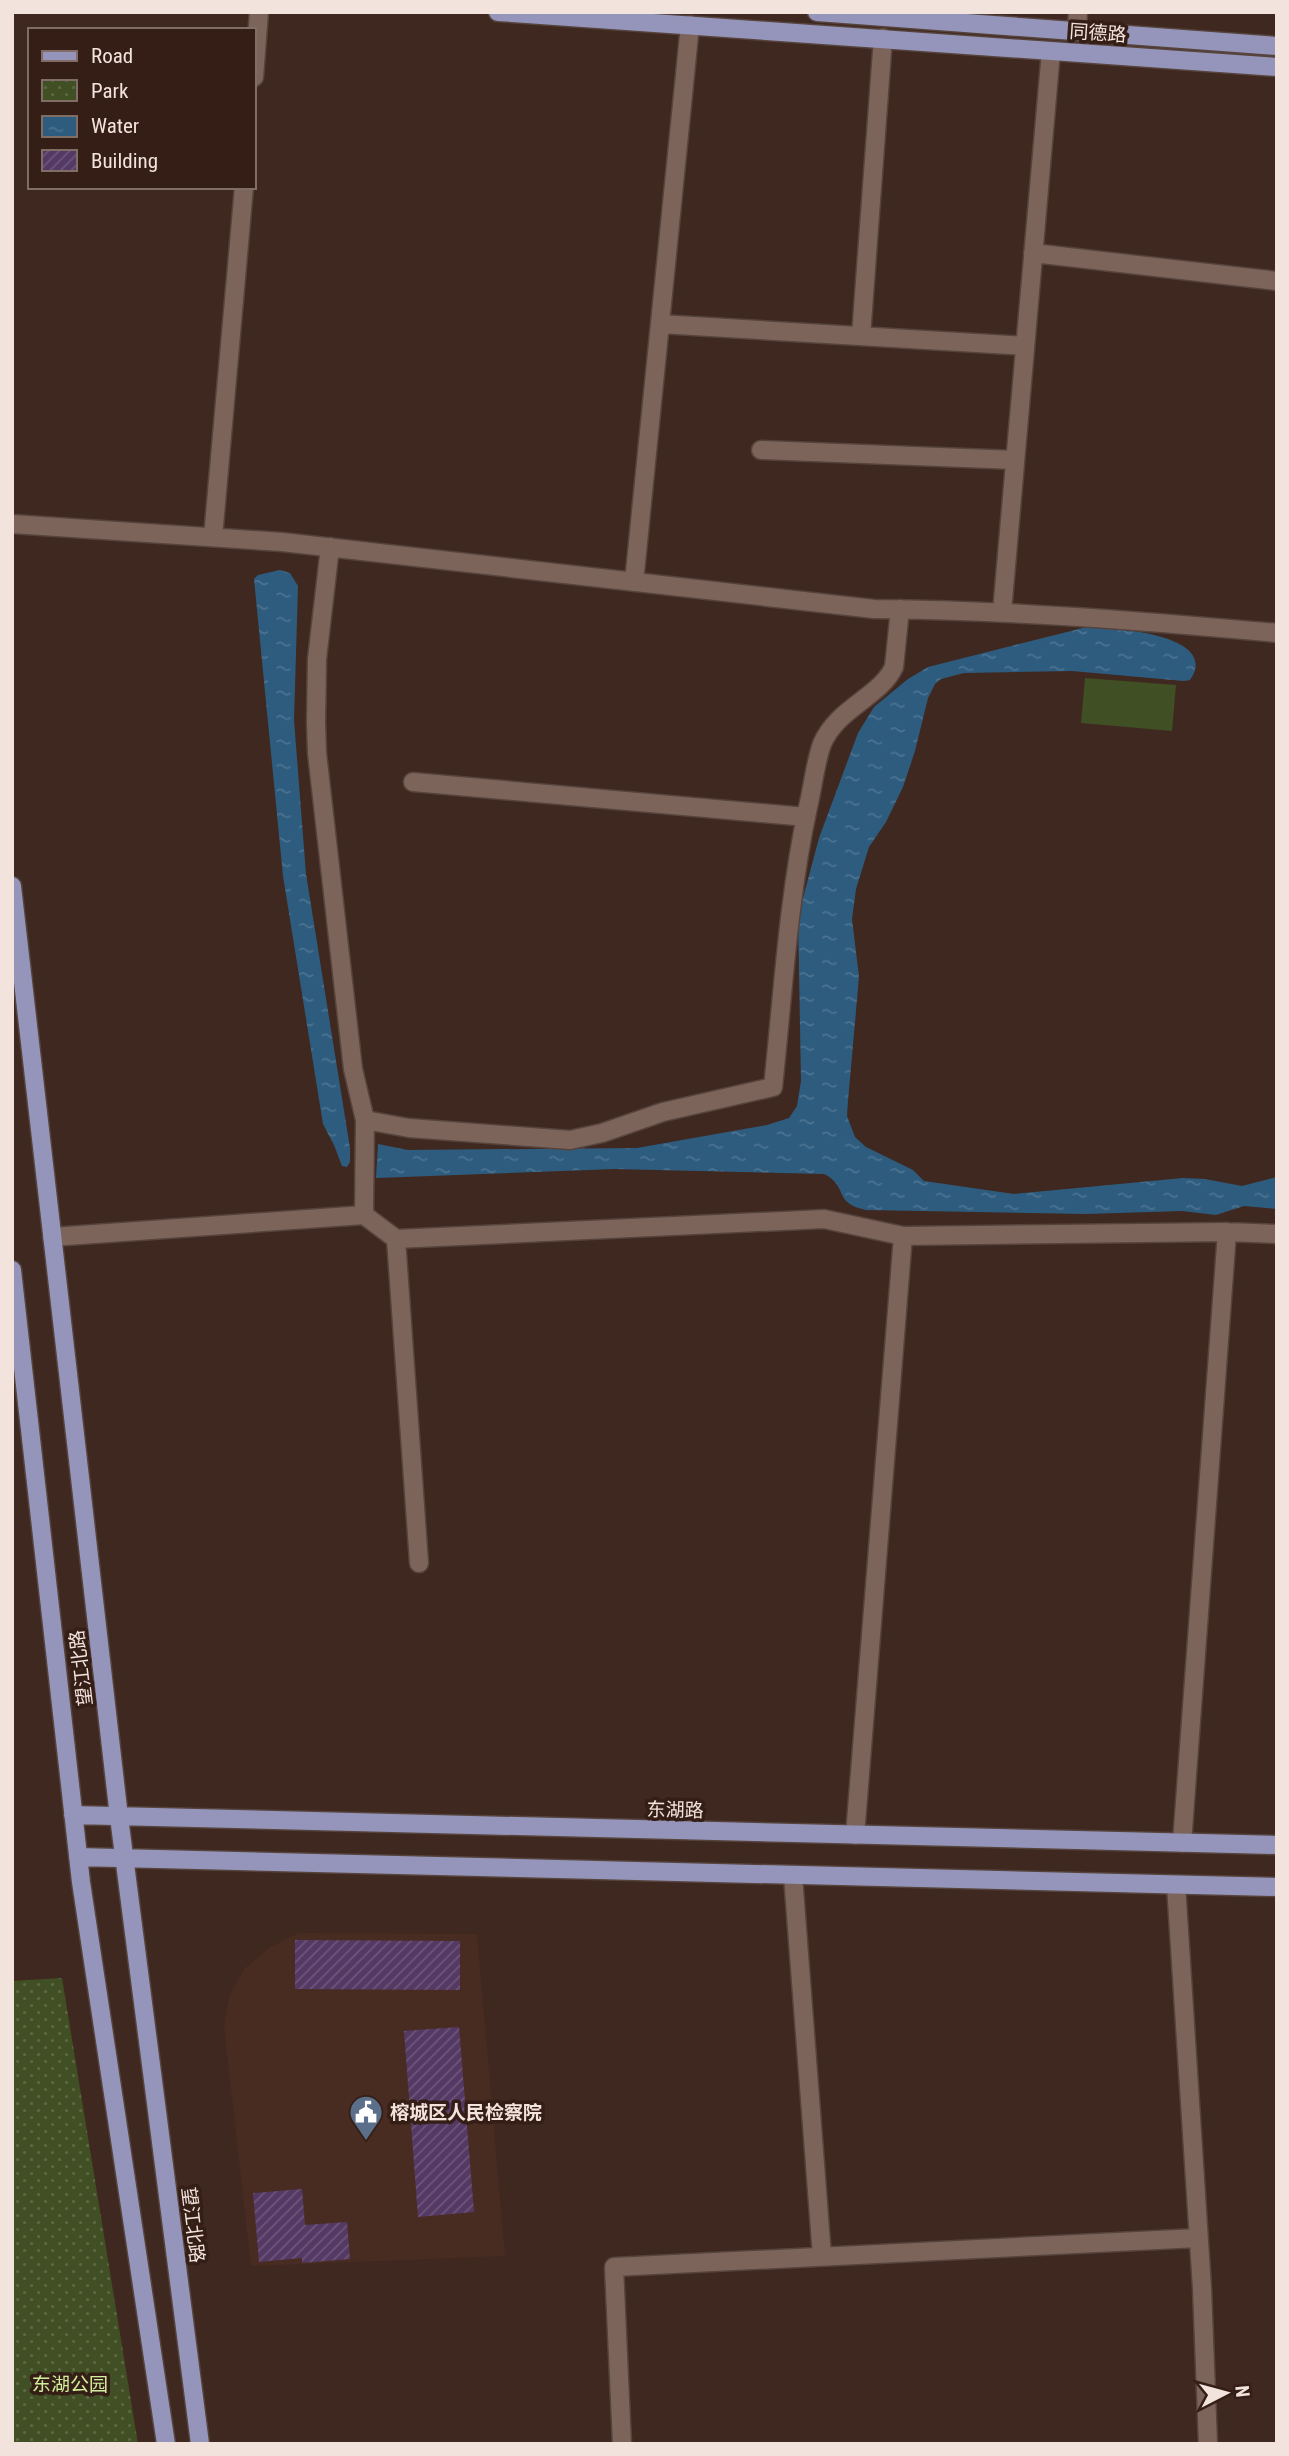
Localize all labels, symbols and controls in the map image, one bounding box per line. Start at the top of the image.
street label: 同德路 [1069,20,1127,46]
legend [28,28,256,189]
text: Road [91,44,133,68]
text: Park [91,79,129,103]
text: Water [91,114,139,138]
text: Building [91,149,158,173]
street label: 望江北路 [65,1629,97,1707]
street label: 东湖路 [646,1798,704,1822]
public building icon: 榕城区人民检察院 [347,2093,385,2142]
place label: 榕城区人民检察院 [390,2101,542,2124]
street label: 望江北路 [177,2186,209,2264]
north arrow [1191,2358,1261,2428]
park label: 东湖公园 [32,2373,108,2396]
text: N [1230,2384,1254,2398]

